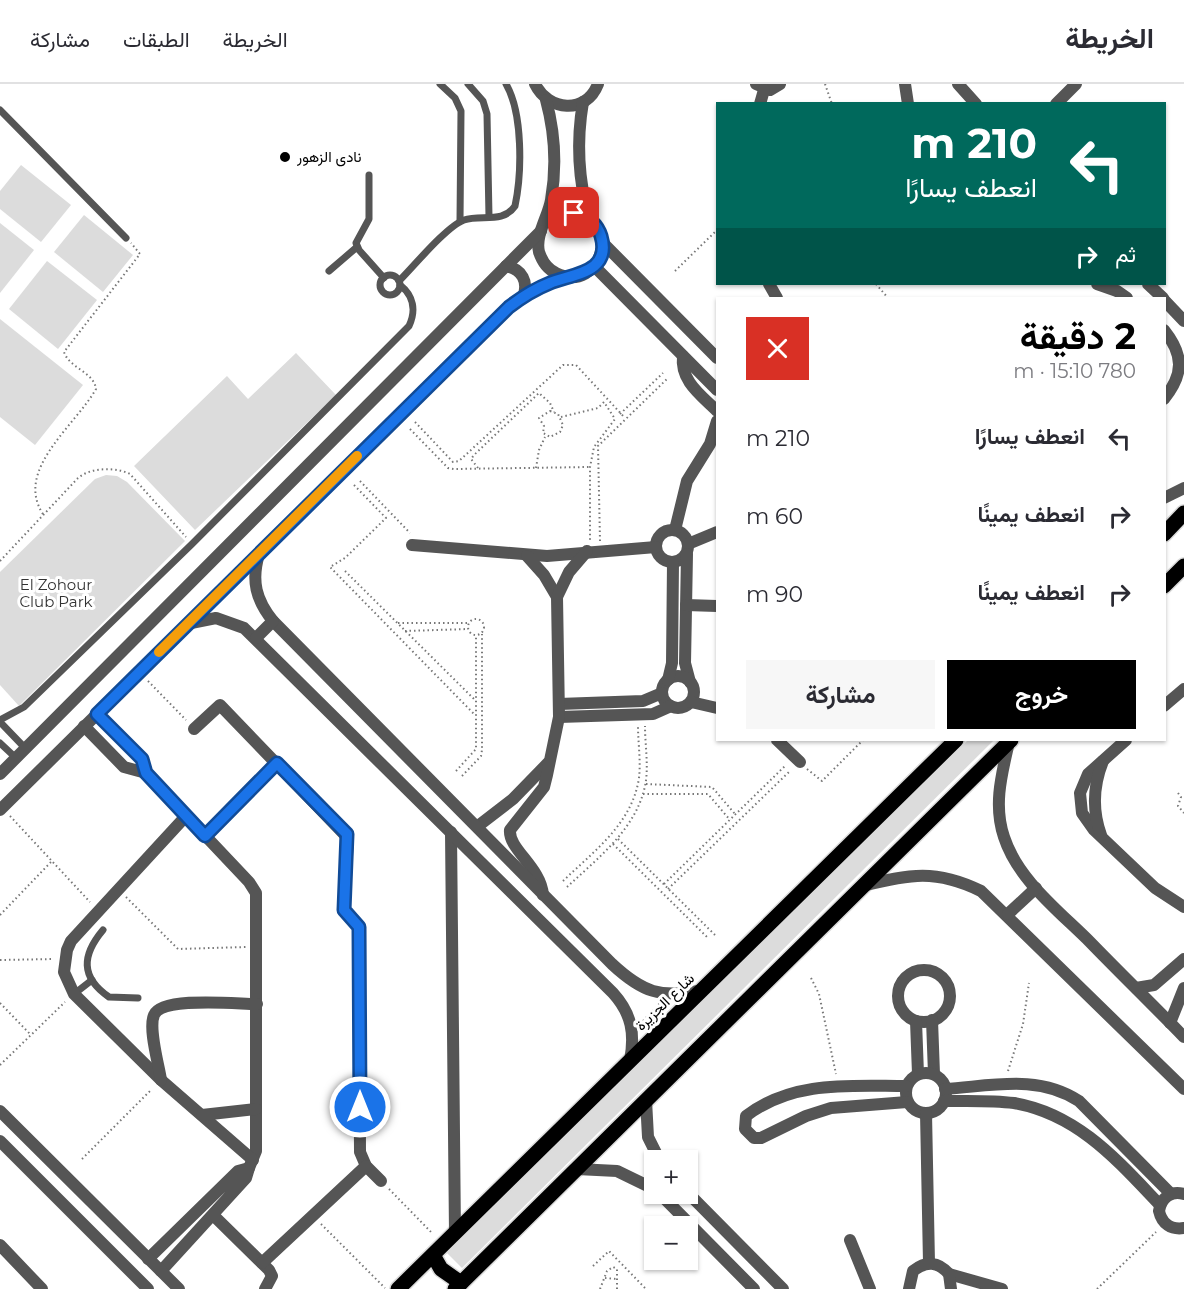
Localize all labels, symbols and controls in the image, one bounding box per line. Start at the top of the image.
text: الخريطة [1065,21,1154,55]
text: مشاركة [30,27,90,52]
text: الطبقات [123,27,190,52]
text: الخريطة [223,27,288,52]
text: 210 m [911,117,1037,169]
icon: left [1058,126,1136,204]
place label: نادى الزهور [296,147,362,167]
marker: نادى الزهور [278,150,292,164]
text: انعطف يسارًا [905,171,1037,204]
pin [548,187,599,238]
icon: arrive [557,196,590,229]
icon: right [1070,240,1103,273]
text: ثم [1115,241,1136,268]
text: 2 دقيقة [1020,314,1136,358]
button: close [746,317,809,380]
text: 780 m · 15:10 [1013,359,1136,383]
icon: left [1103,422,1136,455]
text: انعطف يسارًا [975,423,1085,450]
text: 210 m [746,425,810,452]
icon: right [1103,500,1136,533]
text: انعطف يمينًا [977,501,1085,528]
text: 60 m [746,503,803,530]
park label: El Zohour Club Park [19,575,93,611]
icon: right [1103,578,1136,611]
text: انعطف يمينًا [977,579,1085,606]
text: 90 m [746,581,803,608]
button: مشاركة [746,660,935,729]
button: خروج [947,660,1136,729]
street label: شارع الجزيرة [631,969,700,1036]
position arrow [328,1075,392,1139]
map controls [644,1150,698,1270]
button: + [644,1150,698,1204]
button: − [644,1216,698,1270]

